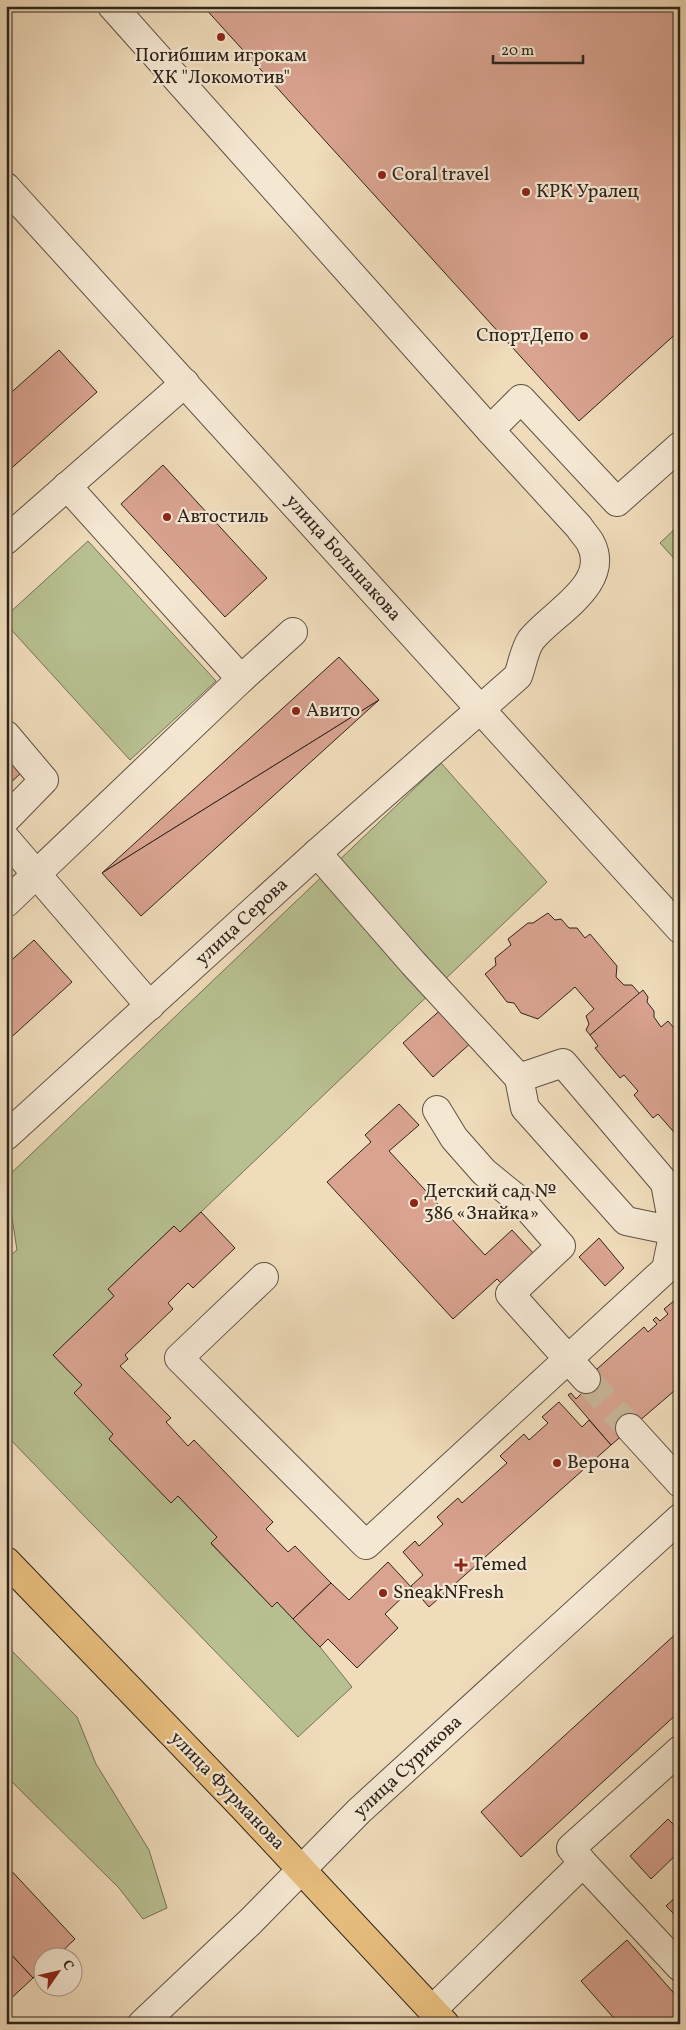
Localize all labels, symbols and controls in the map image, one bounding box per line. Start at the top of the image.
marker: Погибшим игрокам ХК "Локомотив" [215,31,227,43]
scale bar [493,32,584,64]
text: 20 m [501,41,534,62]
place label: Погибшим игрокам ХК "Локомотив" [135,43,307,91]
place label: Coral travel [392,162,490,188]
marker: Coral travel [376,169,388,181]
place label: КРК Уралец [536,179,639,205]
marker: КРК Уралец [520,186,532,198]
place label: СпортДепо [476,323,574,349]
marker: СпортДепо [578,330,590,342]
street label: улица Большакова [279,489,407,627]
place label: Автостиль [177,504,269,530]
marker: Автостиль [161,511,173,523]
place label: Авито [306,698,360,724]
marker: Авито [290,705,302,717]
street label: улица Серова [190,872,294,972]
place label: Детский сад № 386 «Знайка» [424,1179,556,1227]
marker: Детский сад № 386 «Знайка» [408,1197,420,1209]
place label: Верона [567,1450,630,1476]
marker: Верона [551,1457,563,1469]
place label: Temed [472,1552,527,1578]
marker: Temed [454,1558,468,1572]
place label: SneakNFresh [393,1580,504,1606]
marker: SneakNFresh [377,1587,389,1599]
street label: улица Сурикова [348,1710,468,1824]
street label: улица Фурманова [163,1726,291,1856]
north arrow [32,1948,82,1998]
text: С [57,1957,78,1975]

